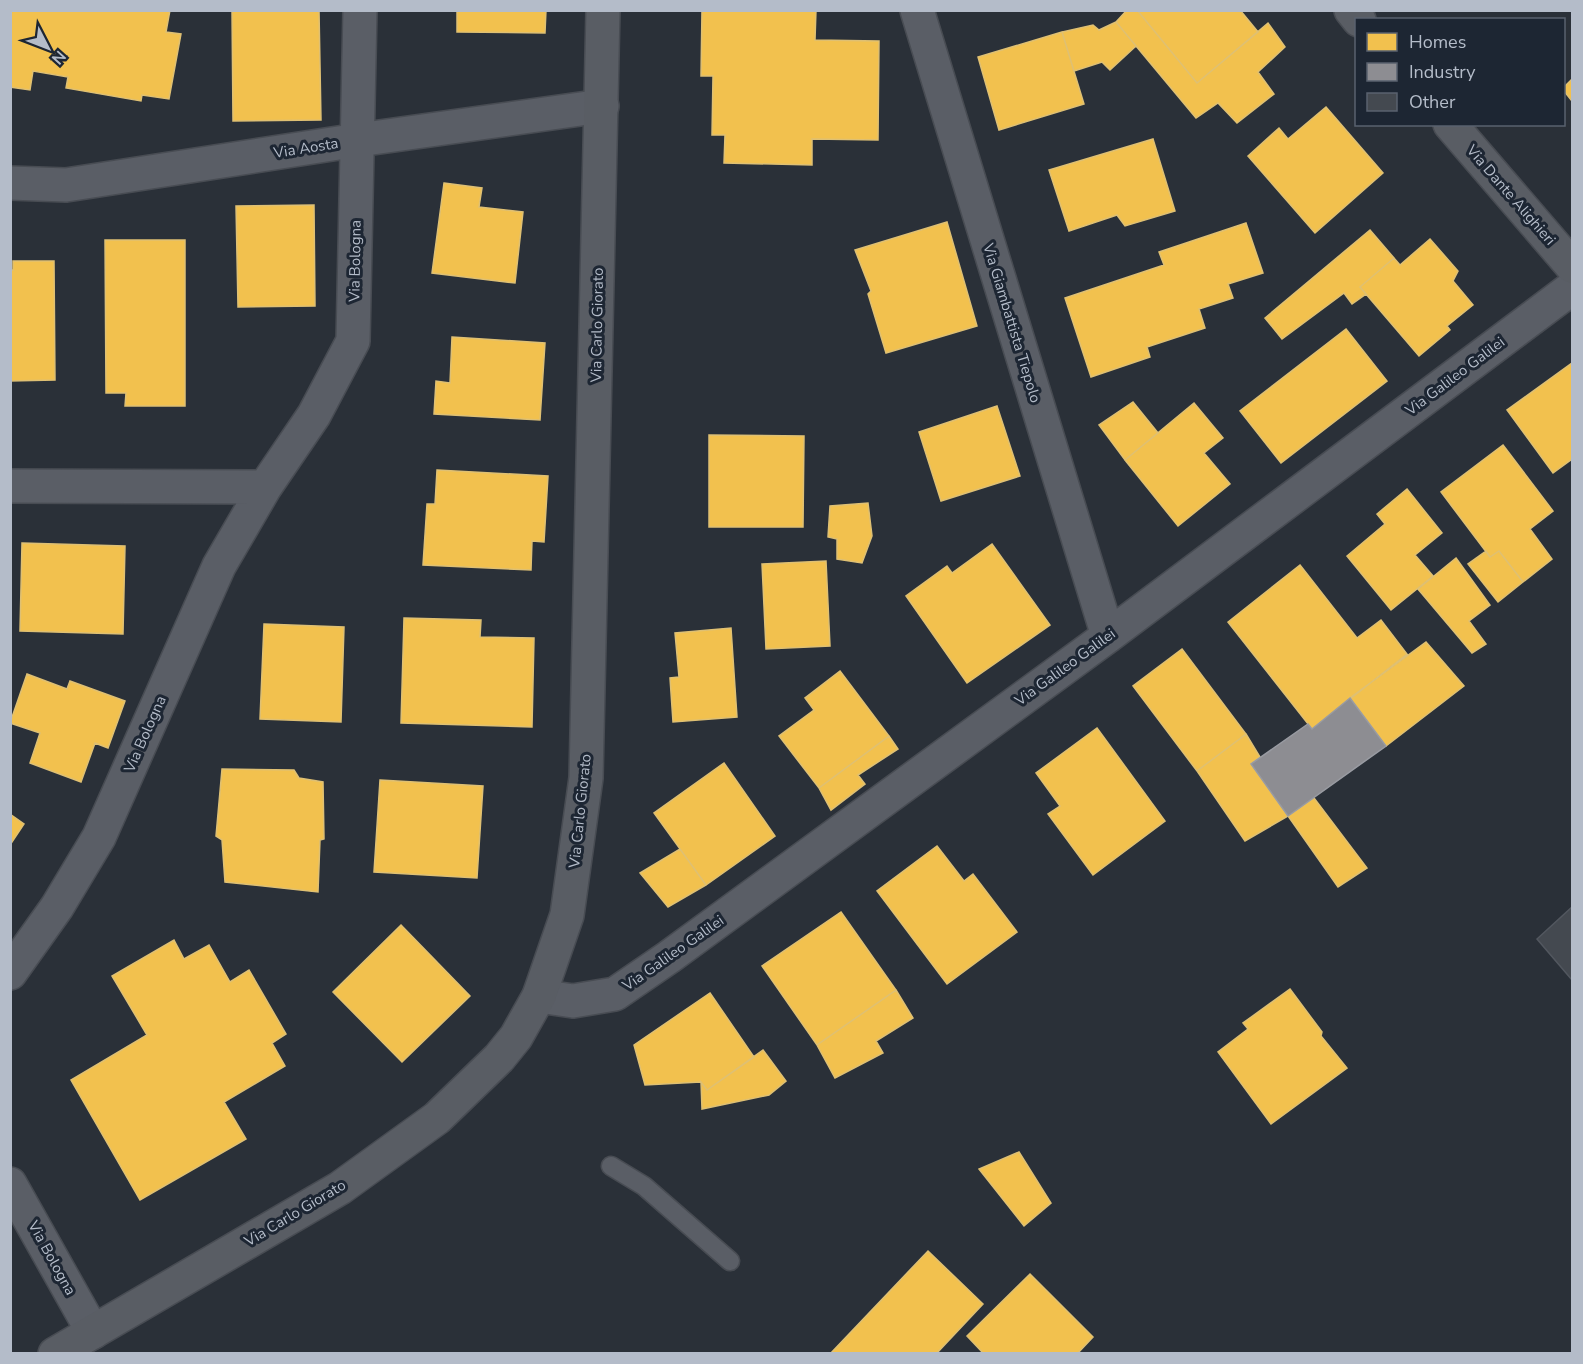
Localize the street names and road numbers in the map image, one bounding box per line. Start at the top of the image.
street label: Via Aosta [271,133,340,163]
street label: Via Dante Alighieri [1461,140,1560,249]
street label: Via Bologna [344,220,366,303]
street label: Via Giambattista Tiepolo [978,240,1046,405]
street label: Via Carlo Giorato [586,267,608,384]
street label: Via Galileo Galilei [1400,332,1509,421]
street label: Via Galileo Galilei [1010,624,1119,711]
street label: Via Bologna [119,692,171,776]
street label: Via Carlo Giorato [564,753,596,870]
street label: Via Galileo Galilei [617,911,728,996]
street label: Via Carlo Giorato [240,1175,349,1252]
street label: Via Bologna [23,1216,81,1299]

